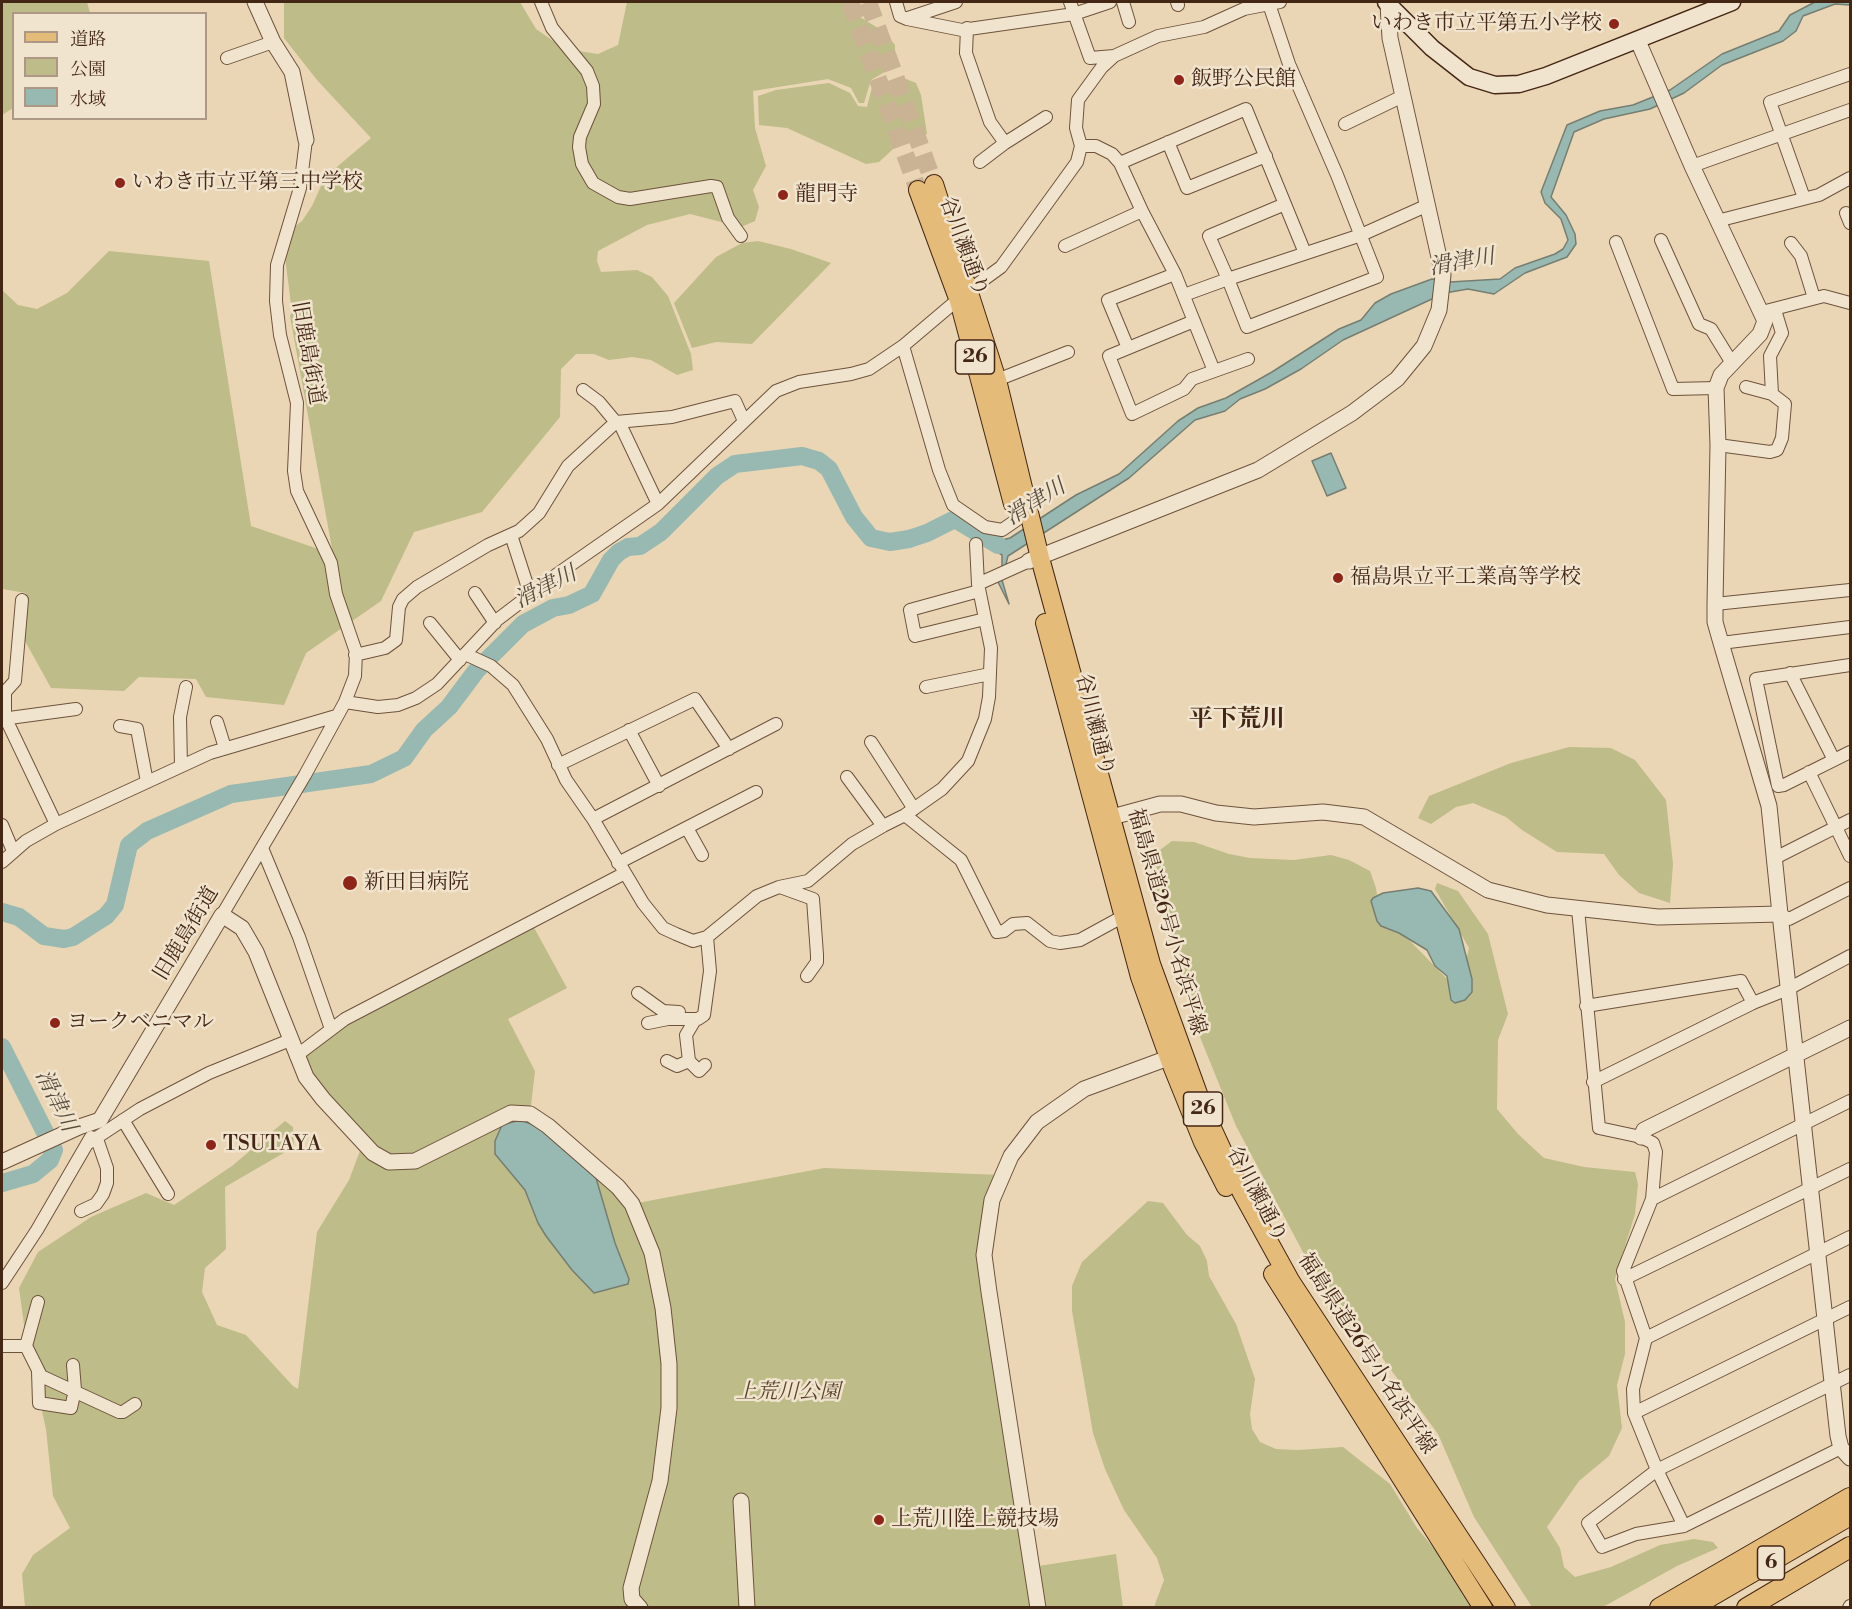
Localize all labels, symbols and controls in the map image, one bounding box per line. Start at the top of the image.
place label: いわき市立平第五小学校 [1371,11,1602,37]
legend [12,12,207,120]
marker: いわき市立平第五小学校 [1607,17,1621,31]
text: 道路 [70,28,106,51]
text: 公園 [70,58,106,81]
place label: 飯野公民館 [1191,67,1296,93]
marker: 飯野公民館 [1172,73,1186,87]
text: 水域 [70,88,106,111]
place label: いわき市立平第三中学校 [132,170,363,196]
marker: いわき市立平第三中学校 [113,176,127,190]
place label: 龍門寺 [795,182,858,208]
marker: 龍門寺 [776,188,790,202]
street label: 谷川瀬通り [933,193,993,301]
water label: 滑津川 [1427,244,1497,282]
street label: 旧鹿島街道 [285,299,329,407]
road number: 26 [956,340,994,374]
water label: 滑津川 [1001,474,1071,532]
water label: 滑津川 [511,561,581,615]
place label: 福島県立平工業高等学校 [1350,565,1581,591]
marker: 福島県立平工業高等学校 [1331,571,1345,585]
street label: 谷川瀬通り [1069,671,1119,779]
district label: 平下荒川 [1189,706,1285,734]
street label: 福島県道26号小名浜平線 [1122,806,1210,1038]
place label: 新田目病院 [364,870,469,896]
marker: 新田目病院 [341,874,359,892]
street label: 旧鹿島街道 [149,883,225,985]
place label: ヨークベニマル [67,1010,214,1036]
marker: ヨークベニマル [48,1016,62,1030]
water label: 滑津川 [29,1066,81,1136]
road number: 26 [1184,1092,1222,1126]
place label: TSUTAYA [223,1132,321,1158]
marker: TSUTAYA [204,1138,218,1152]
street label: 谷川瀬通り [1220,1143,1292,1247]
street label: 福島県道26号小名浜平線 [1292,1249,1440,1459]
park label: 上荒川公園 [736,1380,840,1406]
place label: 上荒川陸上競技場 [891,1507,1059,1533]
marker: 上荒川陸上競技場 [872,1513,886,1527]
road number: 6 [1758,1546,1784,1580]

